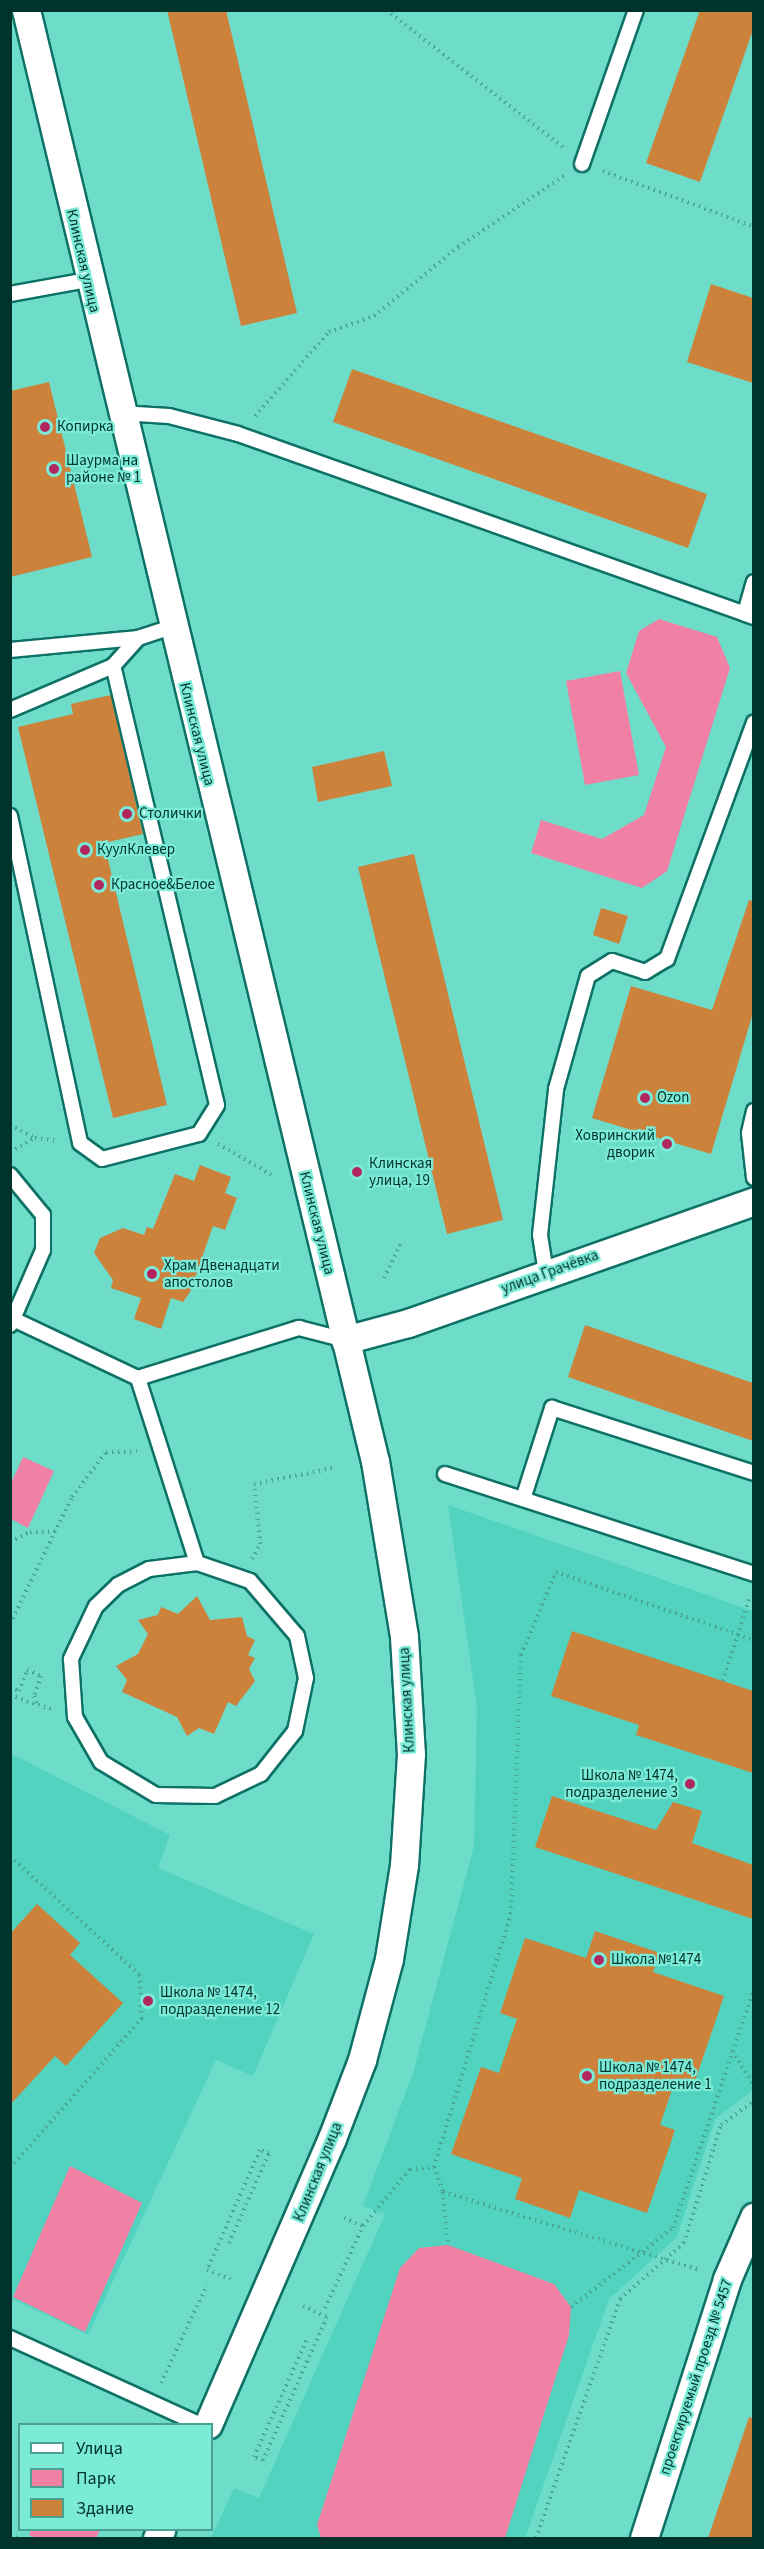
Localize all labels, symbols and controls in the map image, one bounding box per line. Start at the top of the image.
street label: Клинская улица [62,208,104,314]
place label: Копирка [57,418,114,436]
marker: Копирка [38,420,52,434]
place label: Шаурма на районе № 1 [66,451,141,486]
marker: Шаурма на районе № 1 [47,462,61,476]
street label: Клинская улица [175,681,219,787]
place label: Столички [139,805,202,823]
marker: Столички [120,807,134,821]
place label: КуулКлевер [97,841,175,859]
marker: КуулКлевер [78,843,92,857]
place label: Красное&Белое [111,876,215,894]
marker: Красное&Белое [92,878,106,892]
place label: Ozon [657,1089,689,1107]
marker: Ozon [638,1091,652,1105]
place label: Ховринский дворик [575,1126,655,1161]
marker: Ховринский дворик [660,1137,674,1151]
place label: Клинская улица, 19 [369,1154,432,1189]
marker: Клинская улица, 19 [350,1165,364,1179]
street label: Клинская улица [295,1170,339,1276]
street label: улица Грачёвка [499,1246,601,1298]
place label: Храм Двенадцати апостолов [164,1256,280,1291]
marker: Храм Двенадцати апостолов [145,1267,159,1281]
street label: Клинская улица [395,1647,419,1753]
place label: Школа № 1474, подразделение 3 [565,1766,678,1801]
marker: Школа № 1474, подразделение 3 [683,1777,697,1791]
place label: Школа №1474 [611,1951,701,1969]
marker: Школа №1474 [592,1953,606,1967]
place label: Школа № 1474, подразделение 12 [160,1983,280,2018]
marker: Школа № 1474, подразделение 12 [141,1994,155,2008]
place label: Школа № 1474, подразделение 1 [599,2058,712,2093]
marker: Школа № 1474, подразделение 1 [580,2069,594,2083]
street label: Клинская улица [290,2120,346,2224]
street label: проектируемый проезд № 5457 [656,2277,736,2477]
legend [18,2423,213,2531]
text: Улица [76,2436,123,2461]
text: Парк [76,2466,116,2491]
text: Здание [76,2496,134,2521]

